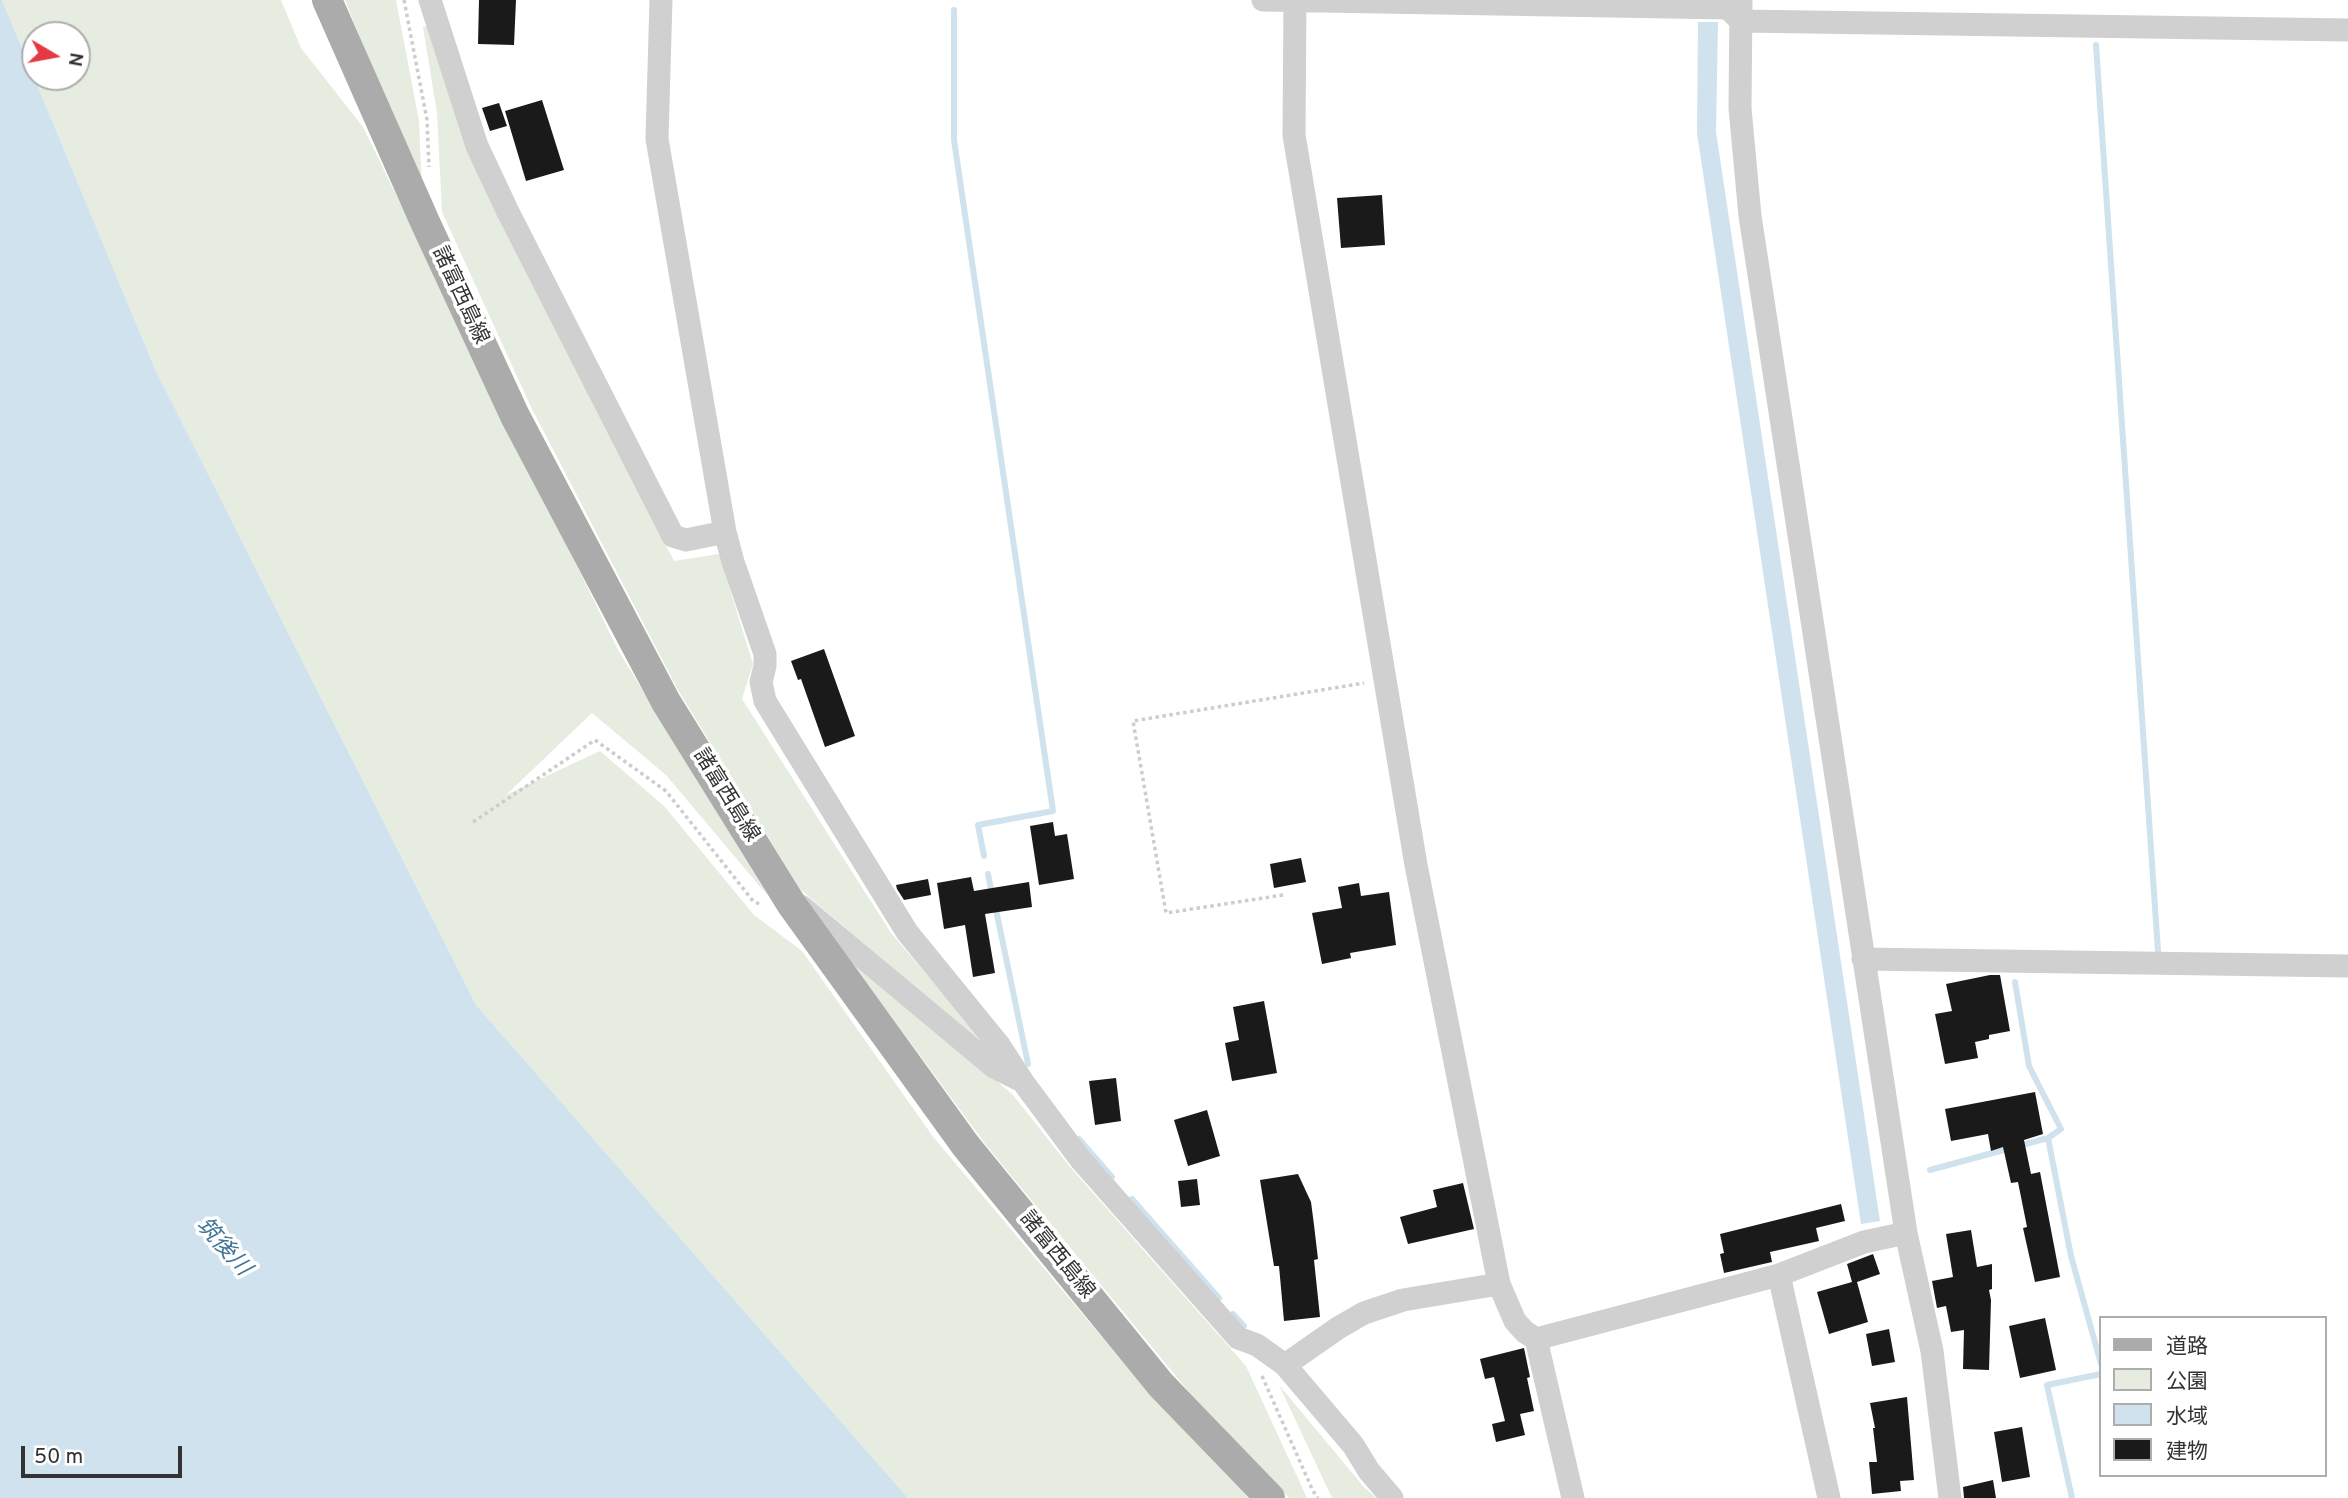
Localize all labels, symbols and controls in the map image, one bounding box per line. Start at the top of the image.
north arrow [21,21,91,91]
text: N [62,50,88,68]
street label: 諸富西島線 [425,243,493,349]
street label: 諸富西島線 [686,745,764,847]
street label: 諸富西島線 [1013,1207,1099,1305]
water label: 筑後川 [189,1213,255,1283]
legend [2100,1316,2327,1477]
text: 道路 [2166,1334,2208,1361]
text: 公園 [2166,1369,2208,1396]
text: 水域 [2166,1404,2208,1431]
scale bar [24,1432,186,1476]
text: 建物 [2166,1439,2208,1466]
text: 50 m [34,1444,83,1471]

